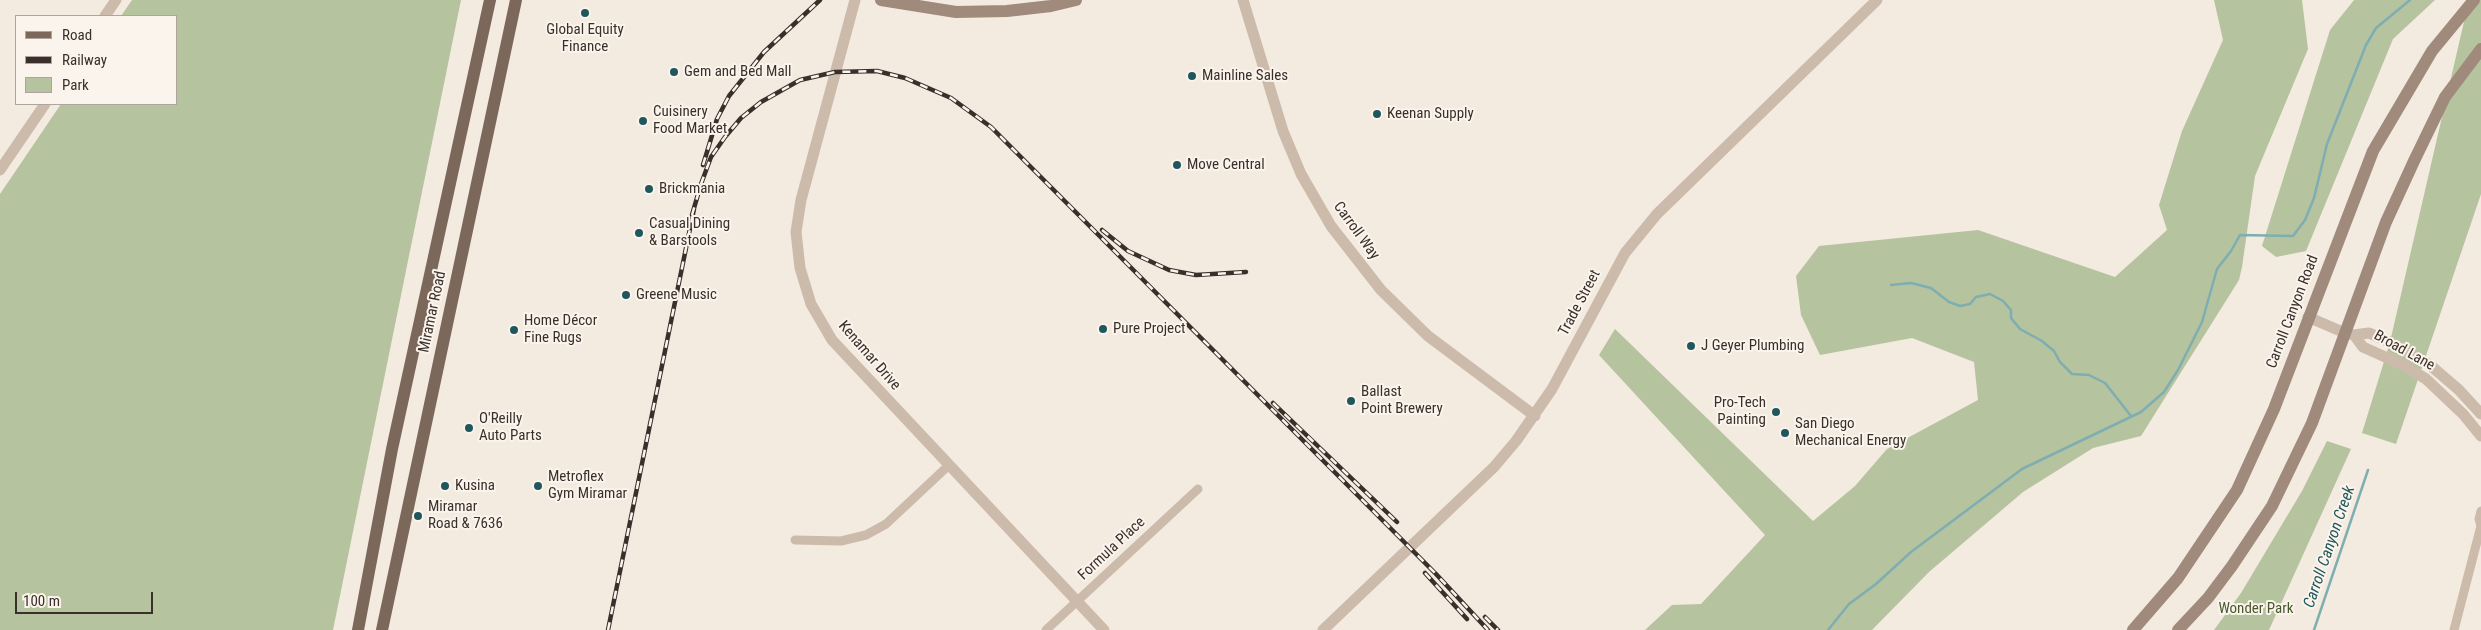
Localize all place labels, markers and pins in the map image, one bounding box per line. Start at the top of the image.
marker: Global Equity Finance [579,7,591,19]
place label: Global Equity Finance [546,21,624,56]
place label: Gem and Bed Mall [684,63,791,81]
marker: Gem and Bed Mall [668,66,680,78]
place label: Mainline Sales [1202,67,1288,85]
marker: Mainline Sales [1186,70,1198,82]
place label: Cuisinery Food Market [653,103,727,138]
place label: Keenan Supply [1387,105,1474,123]
marker: Keenan Supply [1371,108,1383,120]
marker: Cuisinery Food Market [637,115,649,127]
place label: Move Central [1187,156,1265,174]
marker: Move Central [1171,159,1183,171]
place label: Brickmania [659,180,725,198]
marker: Brickmania [643,183,655,195]
place label: Casual Dining & Barstools [649,215,730,250]
marker: Casual Dining & Barstools [633,227,645,239]
place label: Greene Music [636,286,717,304]
marker: Greene Music [620,289,632,301]
place label: Home Décor Fine Rugs [524,312,597,347]
place label: Pure Project [1113,320,1185,338]
marker: Pure Project [1097,323,1109,335]
marker: Home Décor Fine Rugs [508,324,520,336]
place label: J Geyer Plumbing [1701,337,1804,355]
marker: J Geyer Plumbing [1685,340,1697,352]
place label: Ballast Point Brewery [1361,383,1443,418]
place label: Pro-Tech Painting [1714,394,1766,429]
marker: Ballast Point Brewery [1345,395,1357,407]
marker: Pro-Tech Painting [1770,406,1782,418]
place label: O'Reilly Auto Parts [479,410,542,445]
place label: San Diego Mechanical Energy [1795,415,1906,450]
marker: O'Reilly Auto Parts [463,422,475,434]
marker: San Diego Mechanical Energy [1779,427,1791,439]
place label: Metroflex Gym Miramar [548,468,627,503]
place label: Kusina [455,477,495,495]
marker: Kusina [439,480,451,492]
marker: Metroflex Gym Miramar [532,480,544,492]
place label: Miramar Road & 7636 [428,498,503,533]
marker: Miramar Road & 7636 [412,510,424,522]

